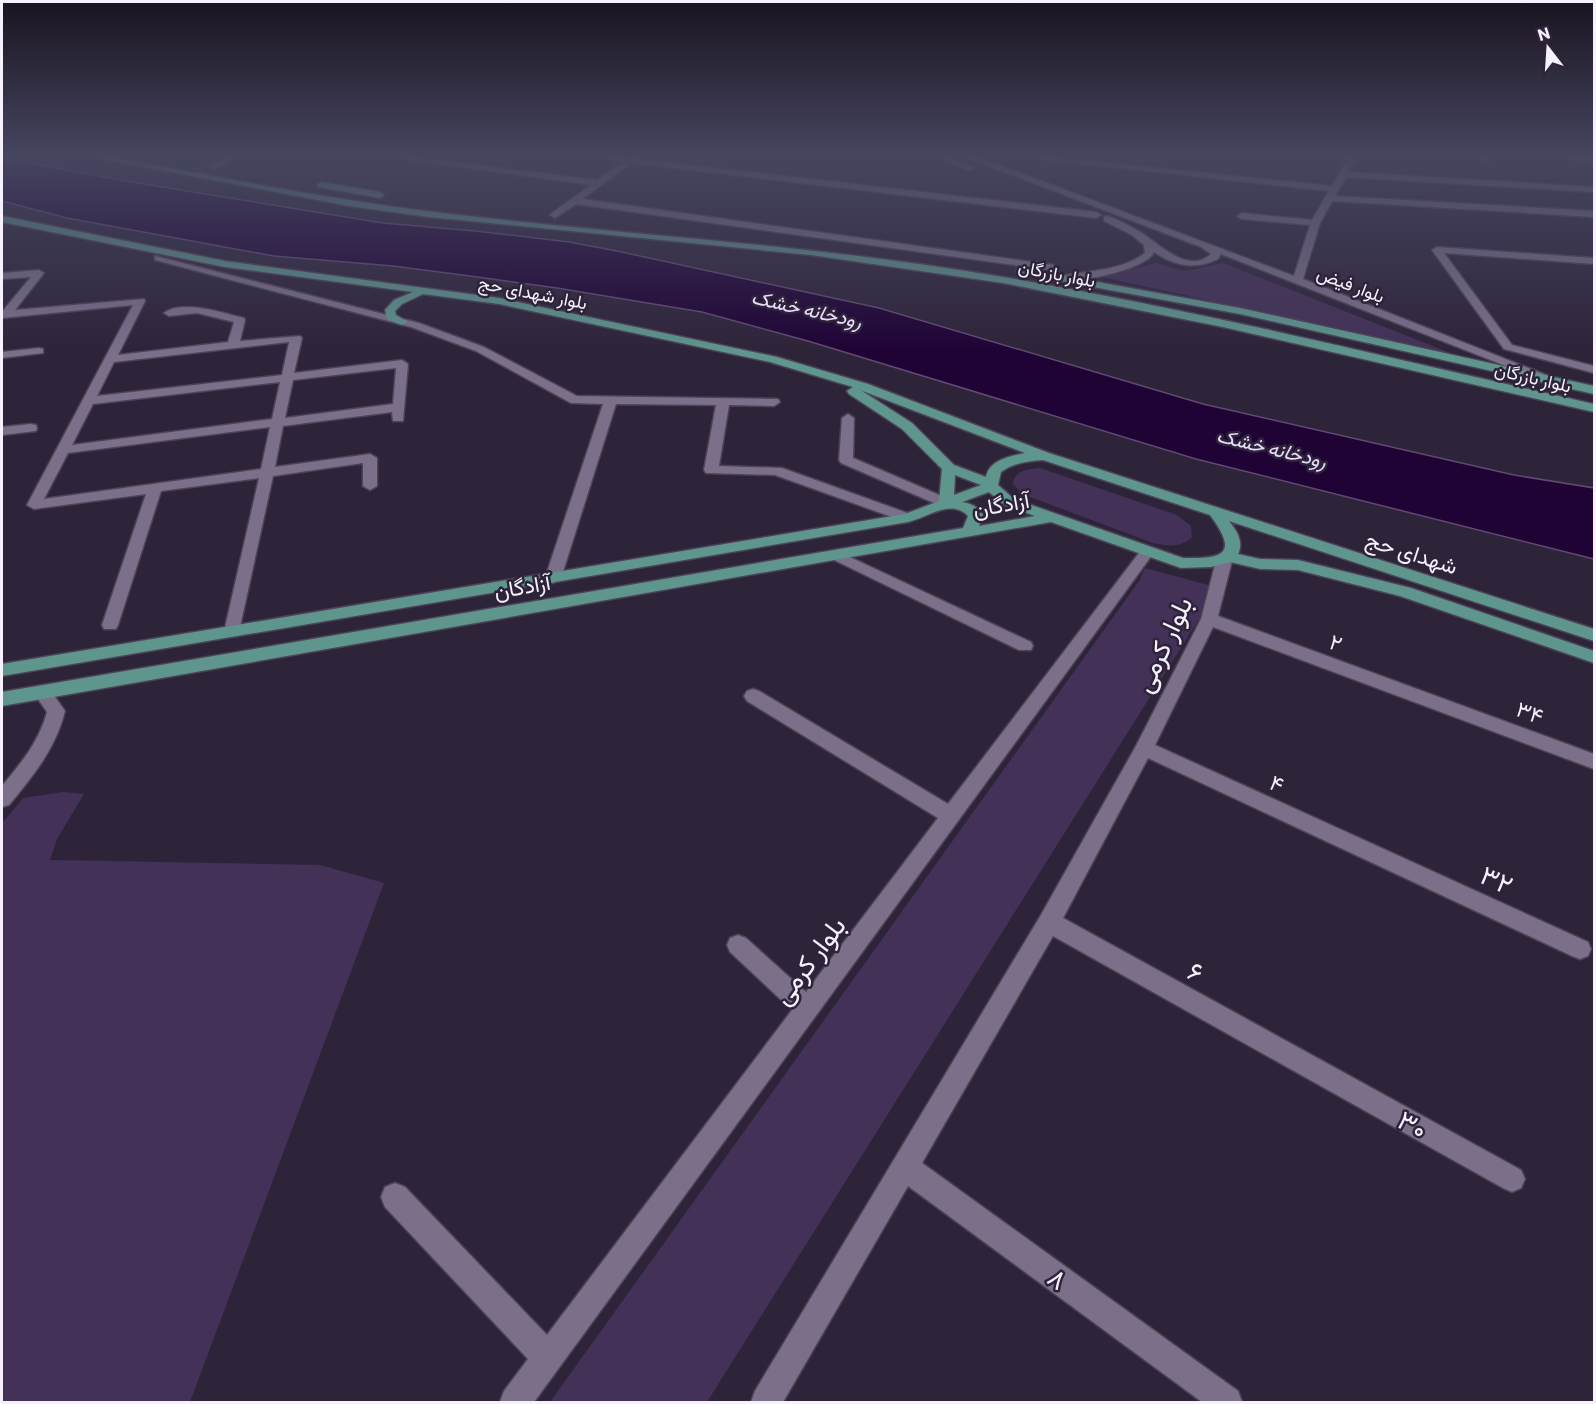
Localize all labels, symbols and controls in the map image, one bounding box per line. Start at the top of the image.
north arrow [1518,18,1578,78]
text: N [1535,22,1552,44]
street label: بلوار بازرگان [1016,255,1097,292]
street label: بلوار فیض [1314,261,1388,308]
street label: بلوار شهدای حج [476,271,589,315]
water label: رودخانه خشک [749,284,865,334]
street label: بلوار بازرگان [1492,357,1574,397]
water label: رودخانه خشک [1214,422,1330,474]
street label: آزادگان [971,485,1033,523]
street label: شهدای حج [1362,525,1461,581]
street label: آزادگان [492,567,554,605]
street label: بلوار کرمی [1125,591,1200,698]
street label: ۲ [1326,627,1346,657]
street label: ۳۴ [1513,695,1547,729]
street label: ۴ [1266,768,1288,798]
street label: ۳۲ [1476,857,1518,901]
street label: بلوار کرمی [764,909,853,1012]
street label: ۶ [1182,953,1210,989]
street label: ۳۰ [1392,1102,1434,1146]
street label: ۸ [1042,1260,1074,1296]

